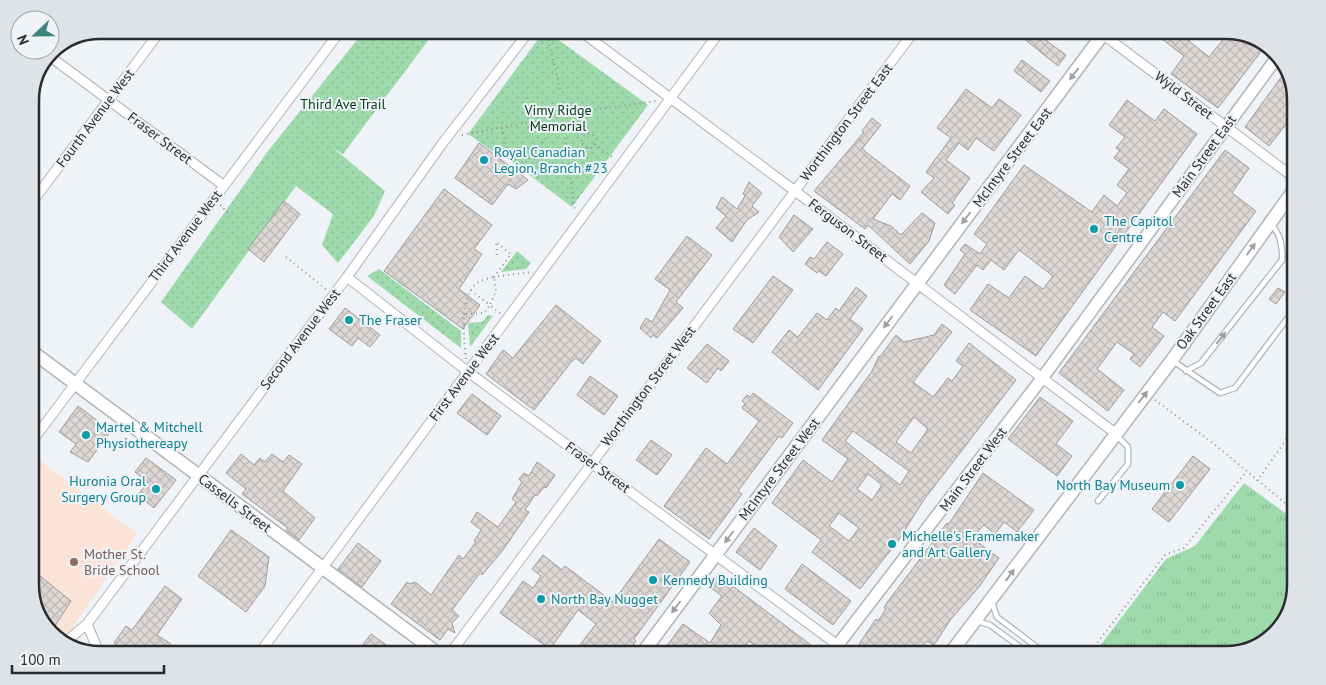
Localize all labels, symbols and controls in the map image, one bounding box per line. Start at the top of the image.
north arrow [10,10,60,60]
text: N [13,32,33,48]
street label: Worthington Street East [796,59,896,185]
street label: Fourth Avenue West [52,65,138,171]
one-way arrow [1068,67,1079,80]
street label: Wyld Street [1151,67,1217,123]
park label: Third Ave Trail [300,95,386,113]
park label: Vimy Ridge Memorial [523,101,592,135]
street label: McIntyre Street East [969,103,1056,211]
street label: Fraser Street [124,108,196,168]
street label: Main Street East [1168,111,1240,201]
place label: Royal Canadian Legion, Branch #23 [494,143,608,177]
marker: Royal Canadian Legion, Branch #23 [478,154,490,166]
street label: Third Avenue West [144,186,226,286]
street label: Ferguson Street [805,194,891,266]
one-way arrow [961,211,971,225]
place label: The Capitol Centre [1104,212,1173,246]
marker: The Capitol Centre [1088,223,1100,235]
one-way arrow [1246,242,1256,256]
street label: Oak Street East [1172,269,1240,353]
street label: Second Avenue West [256,285,344,393]
place label: The Fraser [359,311,422,329]
marker: The Fraser [343,314,355,326]
one-way arrow [883,315,893,329]
street label: Worthington Street West [597,322,699,450]
street label: First Avenue West [425,329,503,425]
one-way arrow [1215,332,1226,345]
one-way arrow [1138,390,1148,403]
street label: McIntyre Street West [735,414,824,524]
place label: Martel & Mitchell Physiothereapy [96,418,203,452]
street label: Main Street West [935,423,1011,515]
marker: Martel & Mitchell Physiothereapy [80,429,92,441]
street label: Fraser Street [562,437,634,497]
street label: Cassells Street [195,470,275,537]
place label: Huronia Oral Surgery Group [61,472,146,506]
place label: North Bay Museum [1056,476,1170,494]
marker: North Bay Museum [1174,479,1186,491]
marker: Huronia Oral Surgery Group [150,483,162,495]
place label: Michelle's Framemaker and Art Gallery [902,527,1039,561]
one-way arrow [723,530,734,543]
marker: Michelle's Framemaker and Art Gallery [886,538,898,550]
place label: Mother St. Bride School [84,545,160,579]
marker: Mother St. Bride School [68,556,80,568]
one-way arrow [1005,569,1016,582]
place label: Kennedy Building [663,571,768,589]
marker: Kennedy Building [647,574,659,586]
place label: North Bay Nugget [551,590,658,608]
marker: North Bay Nugget [535,593,547,605]
one-way arrow [671,600,681,614]
scale bar [12,642,165,674]
text: 100 m [20,650,61,669]

